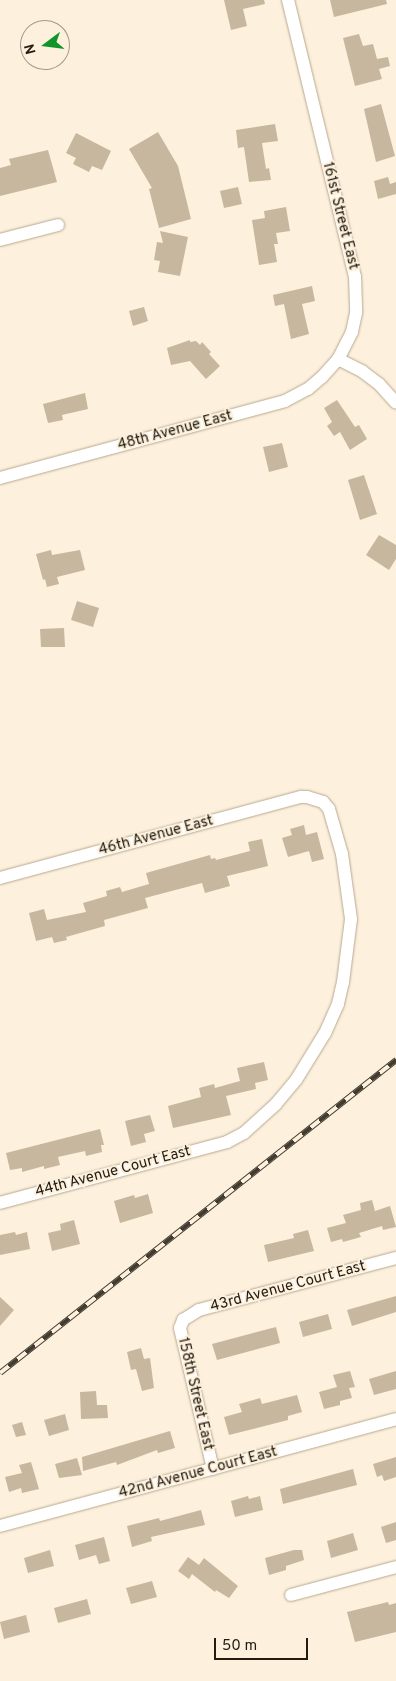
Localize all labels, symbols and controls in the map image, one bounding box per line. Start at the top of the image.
north arrow [20,20,70,70]
text: N [21,42,41,56]
street label: 161st Street East [318,160,362,272]
street label: 48th Avenue East [115,407,235,455]
street label: 46th Avenue East [96,812,216,860]
street label: 44th Avenue Court East [33,1142,193,1202]
street label: 43rd Avenue Court East [208,1258,368,1316]
street label: 158th Street East [173,1336,217,1452]
street label: 42nd Avenue Court East [116,1443,280,1503]
scale bar [216,1628,310,1660]
text: 50 m [222,1637,257,1656]

